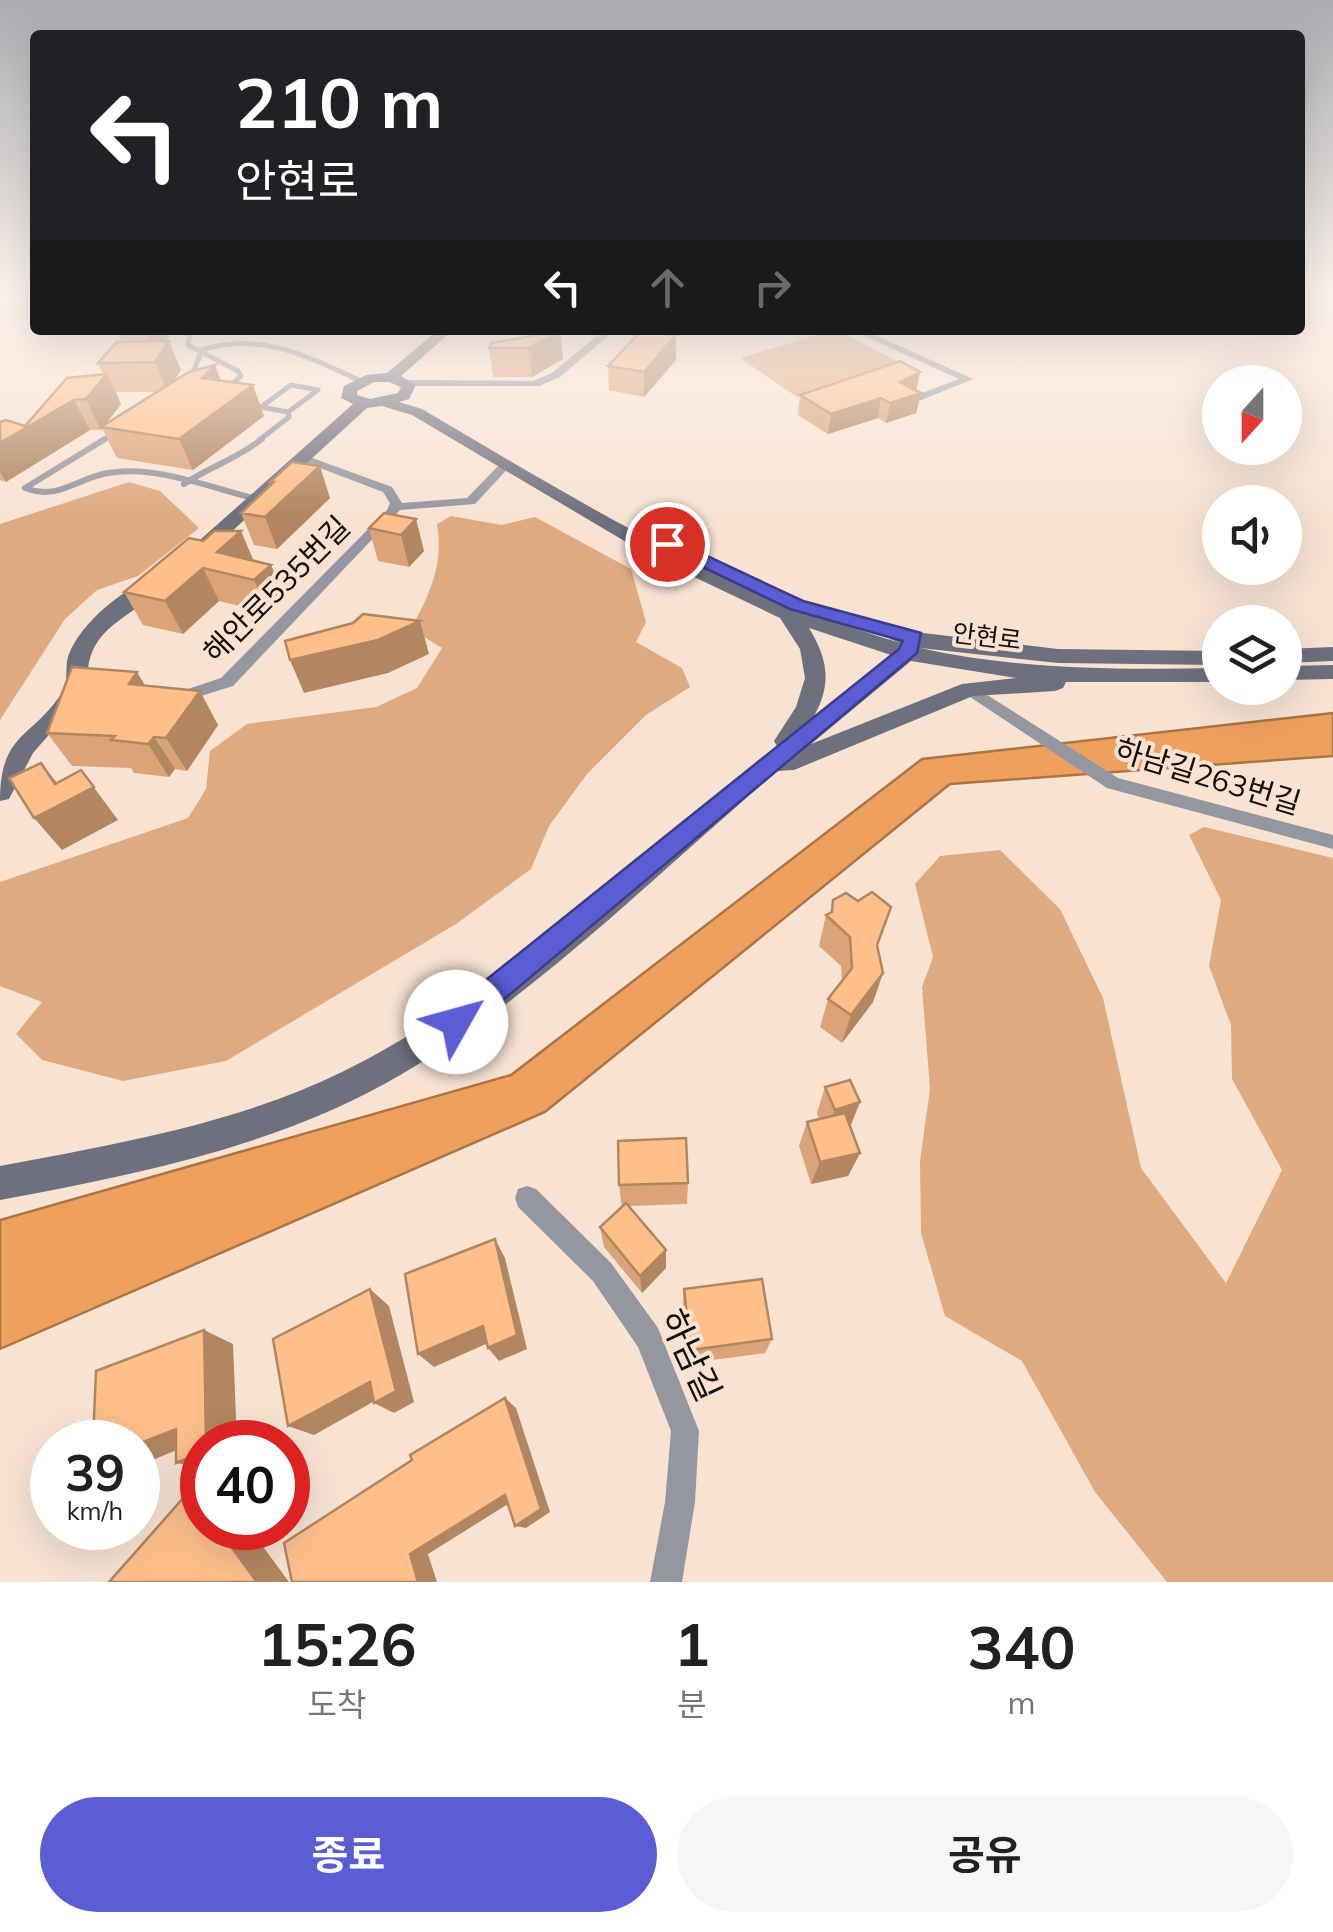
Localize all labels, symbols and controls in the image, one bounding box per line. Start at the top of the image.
text: 210 m [235,58,443,146]
icon: left [70,70,200,200]
text: 안현로 [235,152,359,208]
icon: left [535,260,590,315]
icon: ahead [640,260,695,315]
icon: right [745,260,800,315]
north arrow [1202,365,1302,465]
map controls [1202,365,1302,705]
button: sound [1202,485,1302,585]
pin [625,502,710,587]
street label: 해안로535번길 [195,508,357,670]
icon: arrive [640,517,695,572]
button: layers [1202,605,1302,705]
street label: 안현로 [951,616,1023,656]
street label: 하남길263번길 [1111,730,1305,822]
position arrow [404,970,508,1074]
street label: 하남길 [651,1302,731,1408]
speed limit sign: 40 [180,1420,310,1550]
text: 39 [65,1441,125,1504]
text: km/h [67,1495,123,1526]
text: 15:26 [258,1606,416,1681]
text: 1 [674,1606,710,1681]
text: 340 [967,1609,1075,1684]
text: m [1007,1682,1035,1722]
text: 도착 [308,1684,366,1724]
text: 분 [677,1684,707,1724]
button: 종료 [40,1797,657,1912]
button: 공유 [677,1797,1293,1912]

